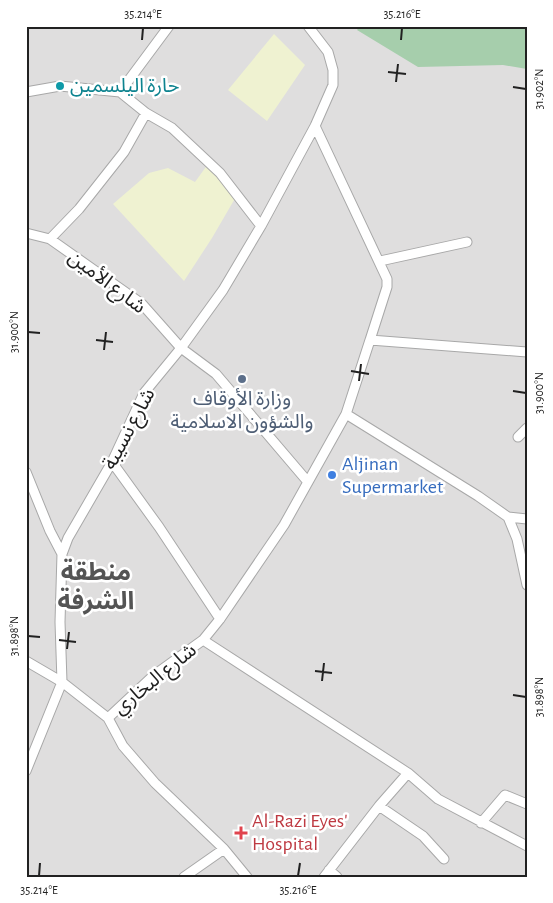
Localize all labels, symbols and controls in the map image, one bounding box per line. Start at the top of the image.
text: 35.214°E [124,8,162,20]
text: 35.216°E [383,8,421,20]
text: 31.902°N [533,69,545,109]
place label: حارة اليلسمين [70,76,180,97]
marker: حارة اليلسمين [54,80,66,92]
street label: شارع الأمين [62,246,150,321]
text: 31.900°N [8,311,20,353]
text: 31.900°N [533,372,545,414]
marker: وزارة الأوقاف والشؤون الاسلامية [236,373,248,385]
street label: شارع نسيبة [99,385,162,475]
place label: وزارة الأوقاف والشؤون الاسلامية [170,388,314,433]
place label: Aljinan Supermarket [342,454,444,497]
marker: Aljinan Supermarket [326,469,338,481]
district label: منطقة الشرفة [58,558,134,615]
text: 31.898°N [8,616,20,656]
street label: شارع البخاري [110,640,203,722]
text: 31.898°N [533,677,545,717]
place label: Al-Razi Eyes' Hospital [252,811,348,854]
marker: Al-Razi Eyes' Hospital [234,826,248,840]
text: 35.214°E [20,884,58,896]
text: 35.216°E [279,884,317,896]

